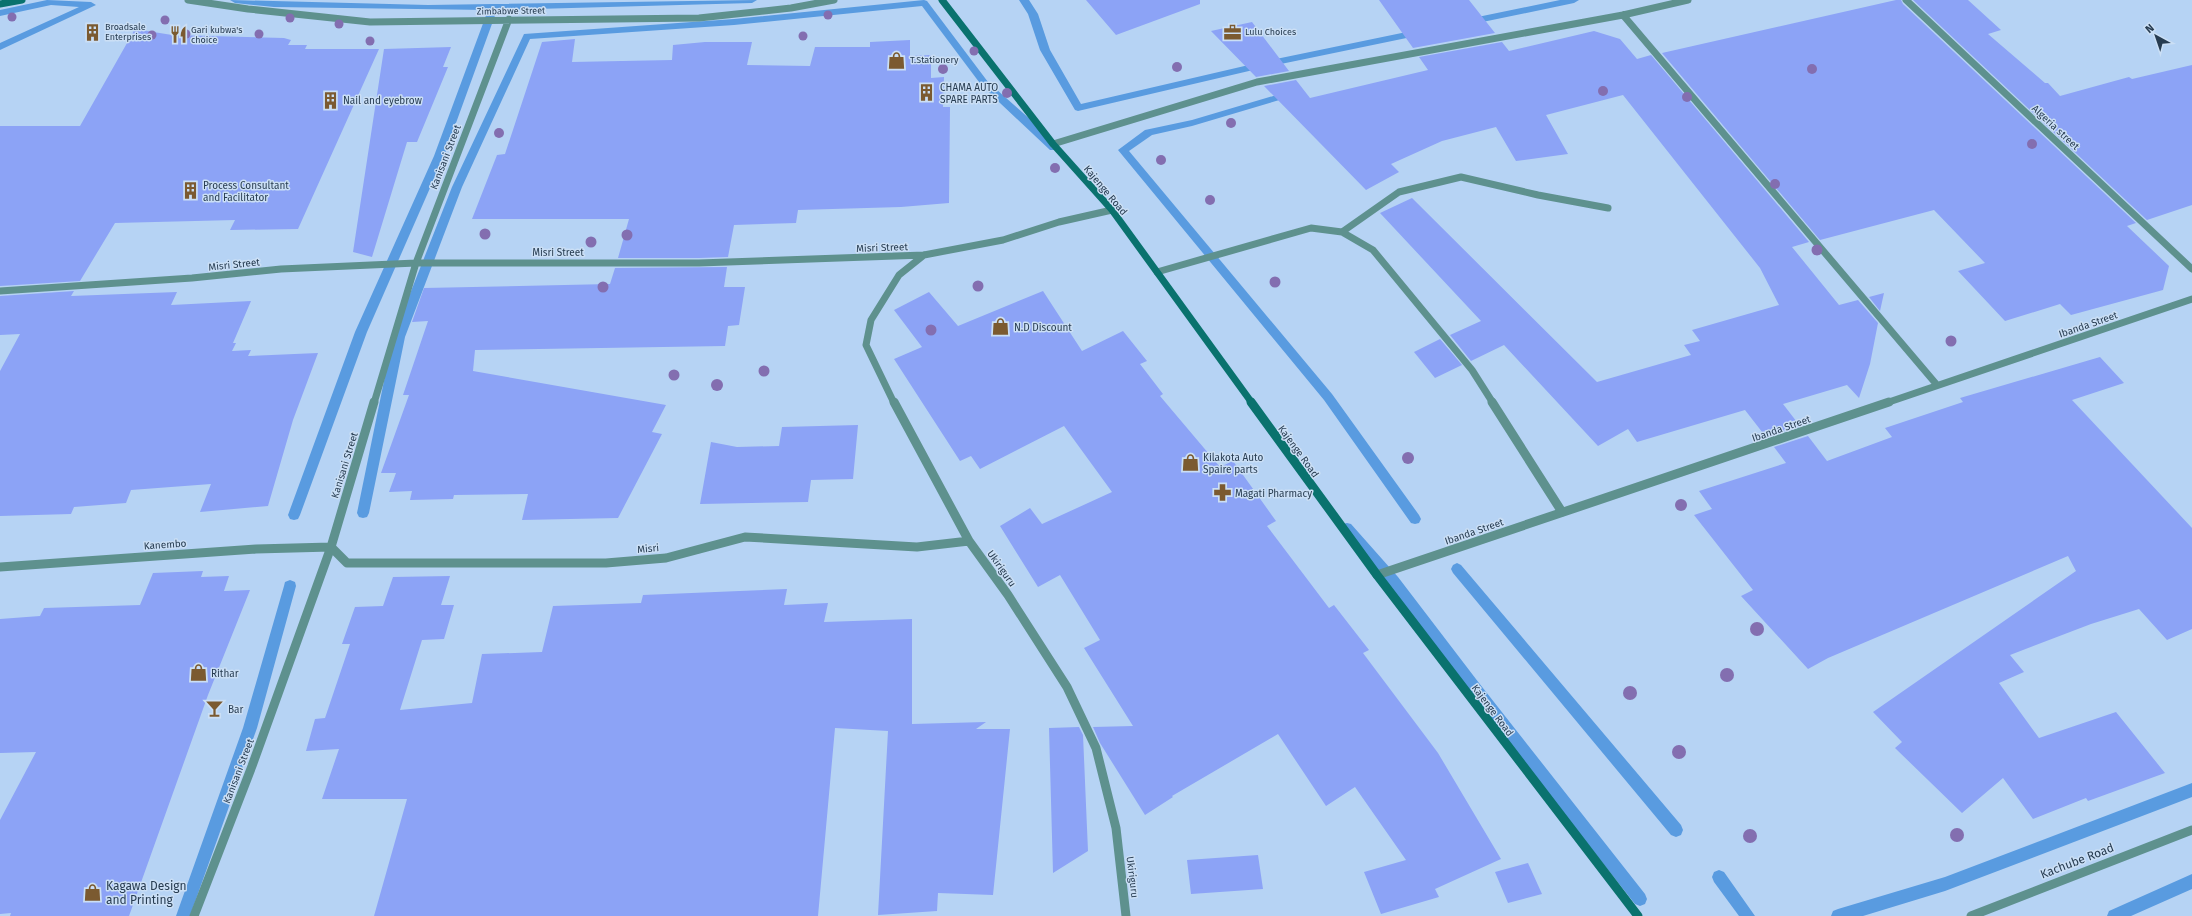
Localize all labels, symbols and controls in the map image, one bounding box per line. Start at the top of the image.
street label: Zimbabwe Street [477,5,546,17]
north arrow [2136,16,2176,56]
text: N [2143,21,2157,36]
building icon: Broadsale Enterprises [82,22,102,42]
place label: Broadsale Enterprises [105,22,151,42]
office icon: Lulu Choices [1222,22,1242,42]
restaurant icon: Gari kubwa's choice [168,25,188,45]
place label: Gari kubwa's choice [191,25,242,45]
place label: Lulu Choices [1245,27,1296,37]
shop icon: T.Stationery [887,50,907,70]
place label: T.Stationery [910,55,959,65]
place label: CHAMA AUTO SPARE PARTS [940,82,998,106]
building icon: CHAMA AUTO SPARE PARTS [917,83,937,103]
building icon: Nail and eyebrow [320,90,340,110]
place label: Nail and eyebrow [343,95,422,107]
street label: Algeria street [2029,103,2082,153]
street label: Kanisani Street [428,123,464,191]
street label: Kajenge Road [1081,163,1130,218]
place label: Process Consultant and Facilitator [203,180,289,204]
building icon: Process Consultant and Facilitator [180,181,200,201]
street label: Misri Street [856,241,908,255]
street label: Misri Street [532,247,584,259]
street label: Misri Street [208,256,261,274]
street label: Ibanda Street [2057,309,2120,341]
shop icon: N.D Discount [991,317,1011,337]
place label: N.D Discount [1014,322,1072,334]
street label: Ibanda Street [1750,413,1813,445]
street label: Kajenge Road [1275,423,1321,480]
street label: Kanisani Street [329,430,361,500]
place label: Kilakota Auto Spaire parts [1203,452,1264,476]
shop icon: Kilakota Auto Spaire parts [1180,453,1200,473]
pharmacy icon: Magati Pharmacy [1212,483,1232,503]
place label: Magati Pharmacy [1235,488,1312,500]
street label: Ibanda Street [1443,516,1506,548]
street label: Kanembo [143,538,187,552]
street label: Misri [637,542,660,556]
street label: Ukiriguru [984,548,1018,589]
shop icon: Rithar [188,663,208,683]
place label: Rithar [211,668,239,680]
street label: Kajenge Road [1469,682,1515,739]
bar icon: Bar [205,699,225,719]
place label: Bar [228,704,244,716]
street label: Kanisani Street [221,737,257,805]
street label: Kachube Road [2038,841,2116,881]
street label: Ukiriguru [1124,856,1141,899]
place label: Kagawa Design and Printing [106,879,187,907]
shop icon: Kagawa Design and Printing [83,883,103,903]

